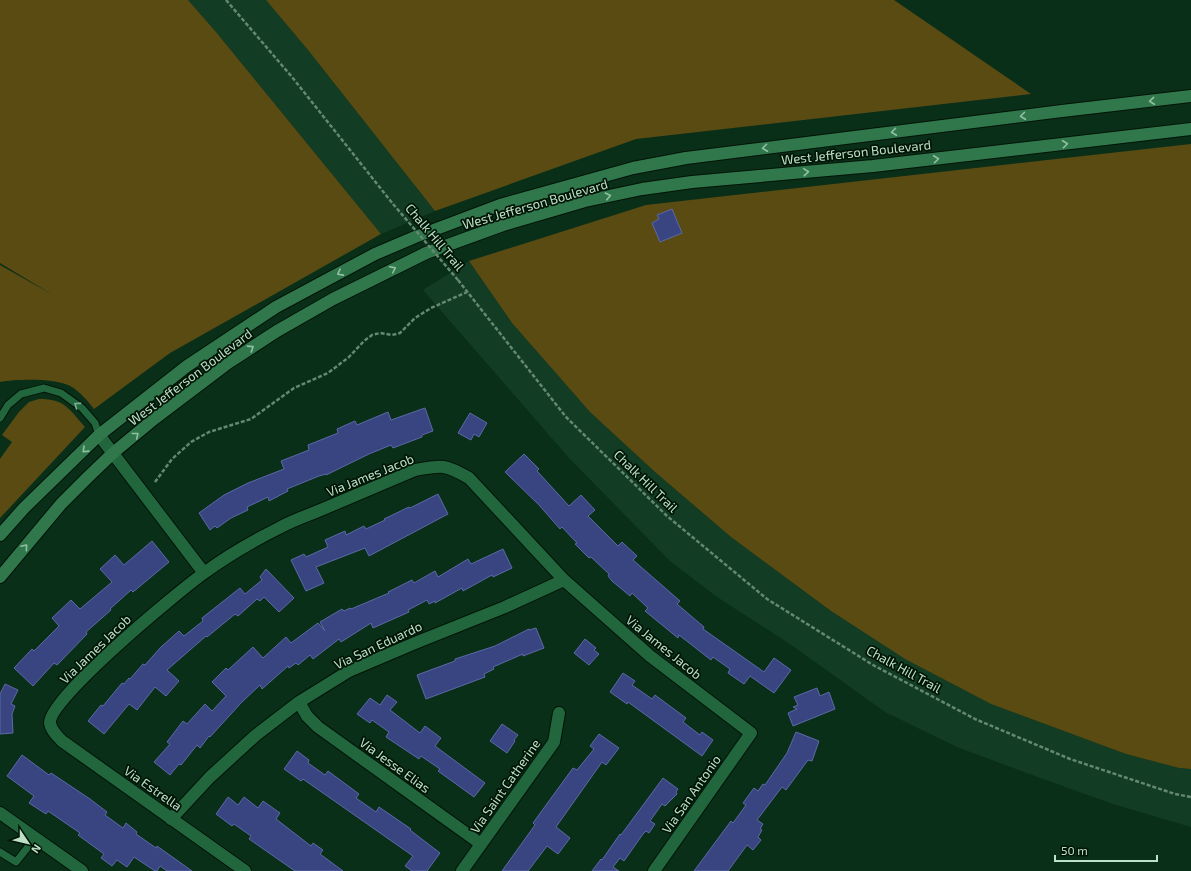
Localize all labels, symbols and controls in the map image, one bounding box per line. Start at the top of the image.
one-way arrow [1149,96,1155,105]
one-way arrow [1020,111,1026,120]
one-way arrow [891,127,897,136]
street label: West Jefferson Boulevard [780,136,932,168]
one-way arrow [1062,140,1068,149]
one-way arrow [762,143,768,152]
one-way arrow [933,154,939,163]
one-way arrow [803,167,809,176]
street label: West Jefferson Boulevard [460,176,610,232]
one-way arrow [605,192,611,201]
street label: Chalk Hill Trail [402,200,468,274]
one-way arrow [389,266,396,274]
one-way arrow [337,268,345,275]
street label: West Jefferson Boulevard [125,325,255,429]
one-way arrow [247,346,254,353]
one-way arrow [74,402,81,410]
one-way arrow [131,432,138,439]
one-way arrow [82,445,90,452]
street label: Chalk Hill Trail [611,446,682,516]
street label: Via James Jacob [324,450,416,500]
one-way arrow [20,544,27,551]
street label: Via James Jacob [56,611,134,687]
street label: Via James Jacob [623,612,705,682]
street label: Via San Eduardo [331,618,425,672]
street label: Chalk Hill Trail [864,642,944,696]
street label: Via Jesse Elias [357,734,433,796]
street label: Via Saint Catherine [467,736,543,836]
street label: Via San Antonio [658,752,724,836]
street label: Via Estrella [121,762,185,814]
north arrow [8,823,48,863]
scale bar [1055,837,1157,863]
text: N [29,842,44,856]
text: 50 m [1061,843,1088,857]

